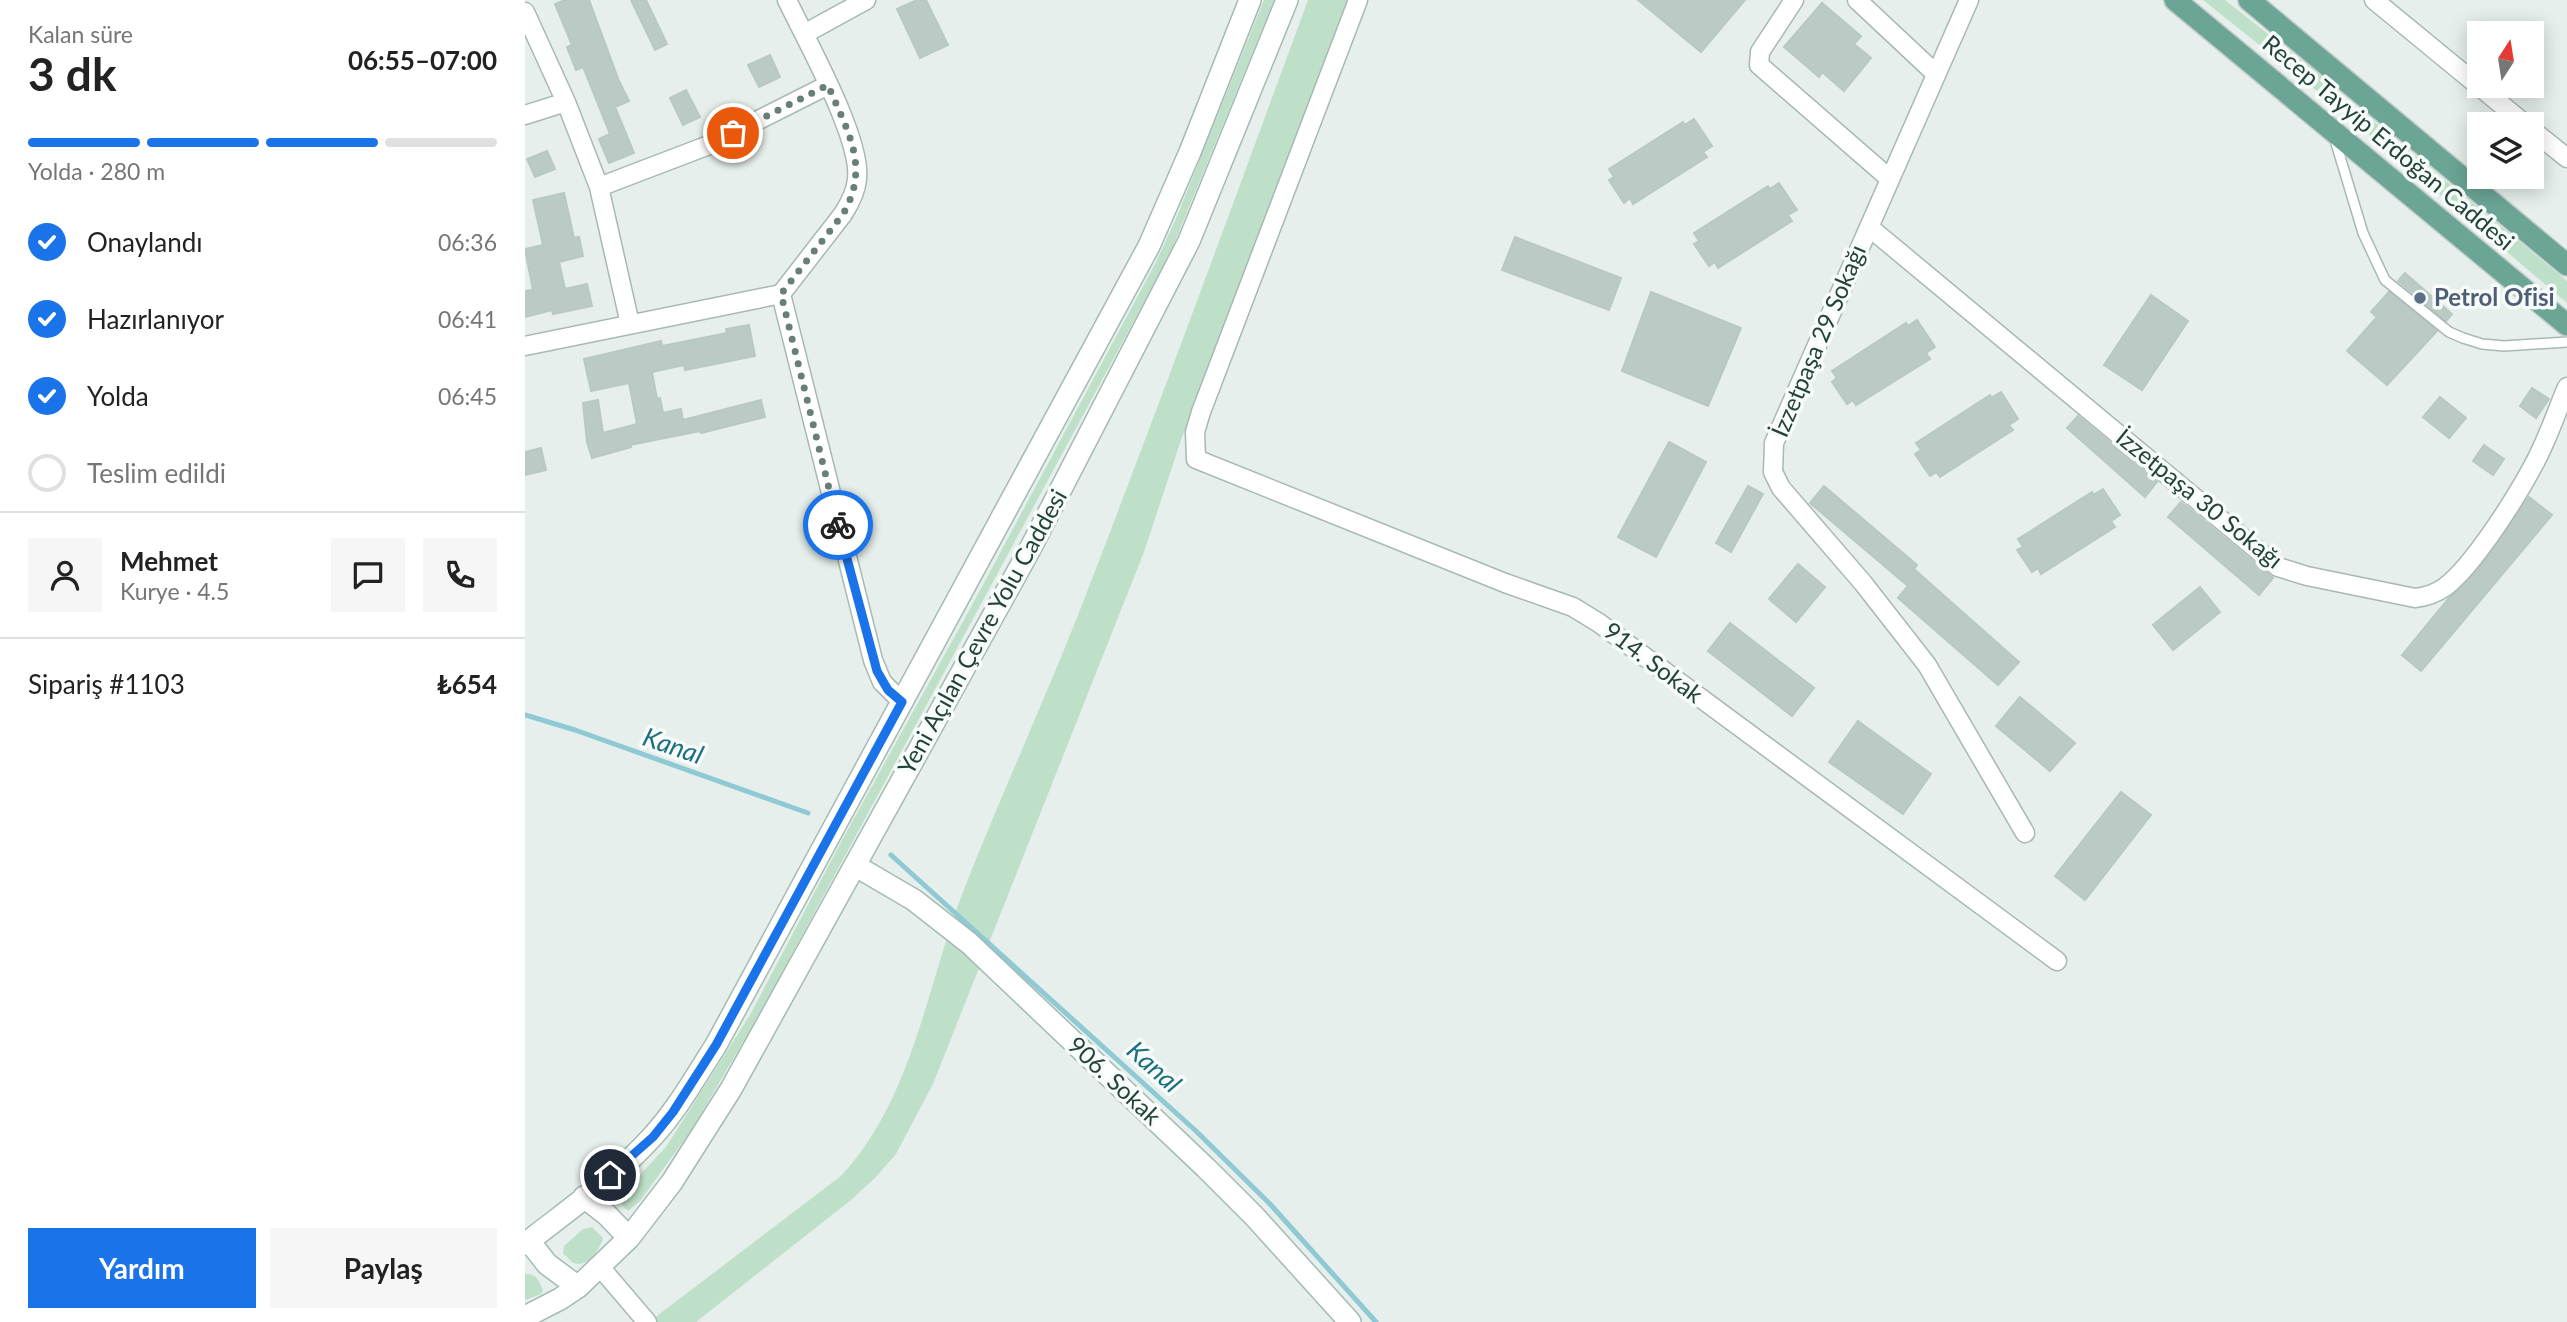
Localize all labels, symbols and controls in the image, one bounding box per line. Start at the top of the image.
text: Kalan süre [28,20,133,48]
north arrow [2467,21,2545,98]
map controls [2467,21,2544,189]
street label: Recep Tayyip Erdoğan Caddesi [2257,28,2521,256]
text: 06:55–07:00 [348,44,497,76]
text: 3 dk [28,46,117,101]
pin [703,103,763,163]
button: layers [2467,112,2544,189]
icon: bag [714,114,752,152]
text: Yolda · 280 m [28,157,165,185]
icon: check [28,223,66,261]
text: Onaylandı [87,226,202,258]
text: 06:36 [438,228,497,256]
street label: İzzetpaşa 29 Sokağı [1764,240,1871,441]
place label: Petrol Ofisi [2434,282,2555,311]
marker: Petrol Ofisi [2412,290,2428,306]
icon: check [28,300,66,338]
text: Hazırlanıyor [87,303,224,335]
text: 06:41 [438,305,497,333]
icon: check [28,377,66,415]
text: Yolda [87,380,149,412]
text: 06:45 [438,382,497,410]
street label: İzzetpaşa 30 Sokağı [2111,422,2289,574]
text: Teslim edildi [87,457,226,489]
street label: Yeni Açılan Çevre Yolu Caddesi [891,484,1072,779]
courier [803,490,873,560]
icon: bike [819,506,857,544]
button: person [28,538,102,612]
button: chat [331,538,405,612]
button: phone [423,538,497,612]
text: Mehmet [120,545,218,577]
text: Kurye · 4.5 [120,577,229,605]
street label: 914. Sokak [1599,615,1710,709]
text: Sipariş #1103 [28,668,185,700]
text: ₺654 [437,668,497,700]
water label: Kanal [639,720,708,770]
street label: 906. Sokak [1063,1030,1168,1131]
water label: Kanal [1121,1034,1188,1099]
pin [580,1145,640,1205]
icon: home [591,1156,629,1194]
button: Yardım [28,1228,256,1308]
button: Paylaş [270,1228,497,1308]

